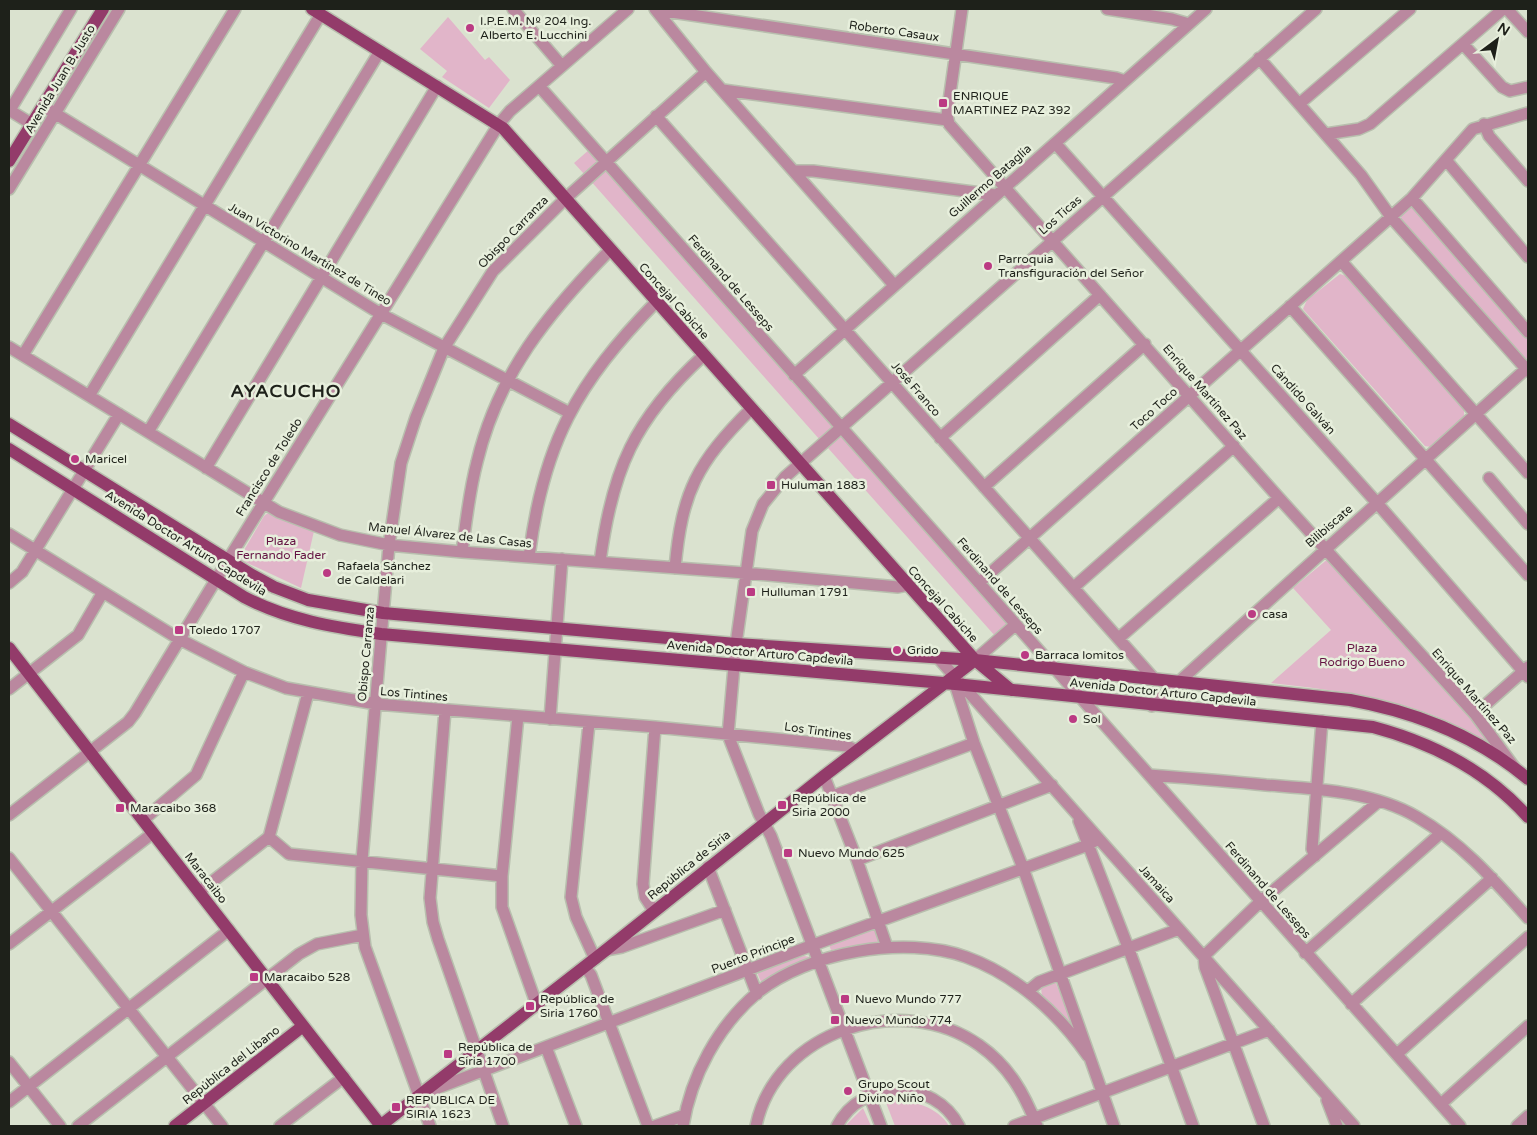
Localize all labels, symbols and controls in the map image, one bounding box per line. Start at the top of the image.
place label: I.P.E.M. Nº 204 Ing. Alberto E. Lucchini [480,14,591,42]
north arrow [1472,15,1522,65]
street label: Roberto Casaux [848,18,940,44]
text: N [1494,19,1513,40]
street label: Avenida Juan B. Justo [22,22,98,136]
marker: I.P.E.M. Nº 204 Ing. Alberto E. Lucchini [464,22,476,34]
place label: ENRIQUE MARTINEZ PAZ 392 [953,89,1071,117]
marker: ENRIQUE MARTINEZ PAZ 392 [937,97,949,109]
street label: Guillermo Bataglia [946,141,1034,221]
street label: Los Ticas [1036,192,1084,237]
street label: Obispo Carranza [475,193,551,271]
street label: Juan Victorino Martínez de Tineo [226,200,394,308]
street label: Ferdinand de Lesseps [685,232,777,334]
place label: Parroquia Transfiguración del Señor [998,252,1144,280]
street label: Concejal Cabiche [636,260,712,342]
marker: Parroquia Transfiguración del Señor [982,260,994,272]
street label: Enrique Martínez Paz [1160,342,1250,442]
street label: José Franco [888,359,944,419]
street label: Cándido Galván [1268,361,1338,437]
district label: AYACUCHO [231,380,341,402]
street label: Toco Toco [1128,384,1180,434]
street label: Francisco de Toledo [233,415,305,519]
place label: Maricel [85,452,127,466]
marker: Maricel [69,453,81,465]
place label: Huluman 1883 [781,478,866,492]
marker: Huluman 1883 [765,479,777,491]
street label: Avenida Doctor Arturo Capdevila [103,487,269,599]
street label: Bilibiscate [1303,502,1356,550]
street label: Manuel Álvarez de Las Casas [368,519,533,551]
park label: Plaza Fernando Fader [236,534,326,562]
street label: Ferdinand de Lesseps [954,535,1046,637]
place label: Rafaela Sánchez de Caldelari [337,559,431,587]
street label: Concejal Cabiche [905,563,981,645]
marker: Rafaela Sánchez de Caldelari [321,567,333,579]
place label: Hulluman 1791 [761,585,849,599]
marker: Hulluman 1791 [745,586,757,598]
street label: Obispo Carranza [355,606,377,702]
place label: casa [1262,607,1288,621]
marker: casa [1246,608,1258,620]
place label: Toledo 1707 [189,623,261,637]
marker: Toledo 1707 [173,624,185,636]
street label: Avenida Doctor Arturo Capdevila [666,638,854,668]
park label: Plaza Rodrigo Bueno [1319,641,1405,669]
place label: Grido [907,643,939,657]
marker: Grido [891,644,903,656]
street label: Enrique Martínez Paz [1429,646,1519,746]
place label: Barraca lomitos [1035,648,1124,662]
marker: Barraca lomitos [1019,649,1031,661]
street label: Avenida Doctor Arturo Capdevila [1069,675,1257,709]
street label: Los Tintines [380,684,449,704]
place label: Sol [1083,712,1101,726]
marker: Sol [1067,713,1079,725]
street label: Los Tintines [783,719,853,743]
place label: República de Siria 2000 [792,791,867,819]
marker: República de Siria 2000 [776,799,788,811]
place label: Maracaibo 368 [130,801,216,815]
marker: Maracaibo 368 [114,802,126,814]
street label: República de Siria [645,827,733,903]
street label: Ferdinand de Lesseps [1222,839,1314,941]
place label: Nuevo Mundo 625 [798,846,905,860]
marker: Nuevo Mundo 625 [782,847,794,859]
street label: Maracaibo [182,850,230,906]
street label: Jamaica [1136,862,1178,906]
street label: Puerto Príncipe [709,932,797,976]
place label: Maracaibo 528 [264,970,350,984]
marker: Maracaibo 528 [248,971,260,983]
place label: República de Siria 1760 [540,992,615,1020]
place label: Nuevo Mundo 777 [855,992,962,1006]
marker: Nuevo Mundo 777 [839,993,851,1005]
marker: República de Siria 1760 [524,1000,536,1012]
place label: Nuevo Mundo 774 [845,1013,952,1027]
marker: Nuevo Mundo 774 [829,1014,841,1026]
street label: República del Libano [180,1023,282,1107]
place label: República de Siria 1700 [458,1040,533,1068]
marker: República de Siria 1700 [442,1048,454,1060]
place label: Grupo Scout Divino Niño [858,1077,930,1105]
marker: Grupo Scout Divino Niño [842,1085,854,1097]
place label: REPUBLICA DE SIRIA 1623 [406,1093,495,1121]
marker: REPUBLICA DE SIRIA 1623 [390,1101,402,1113]

